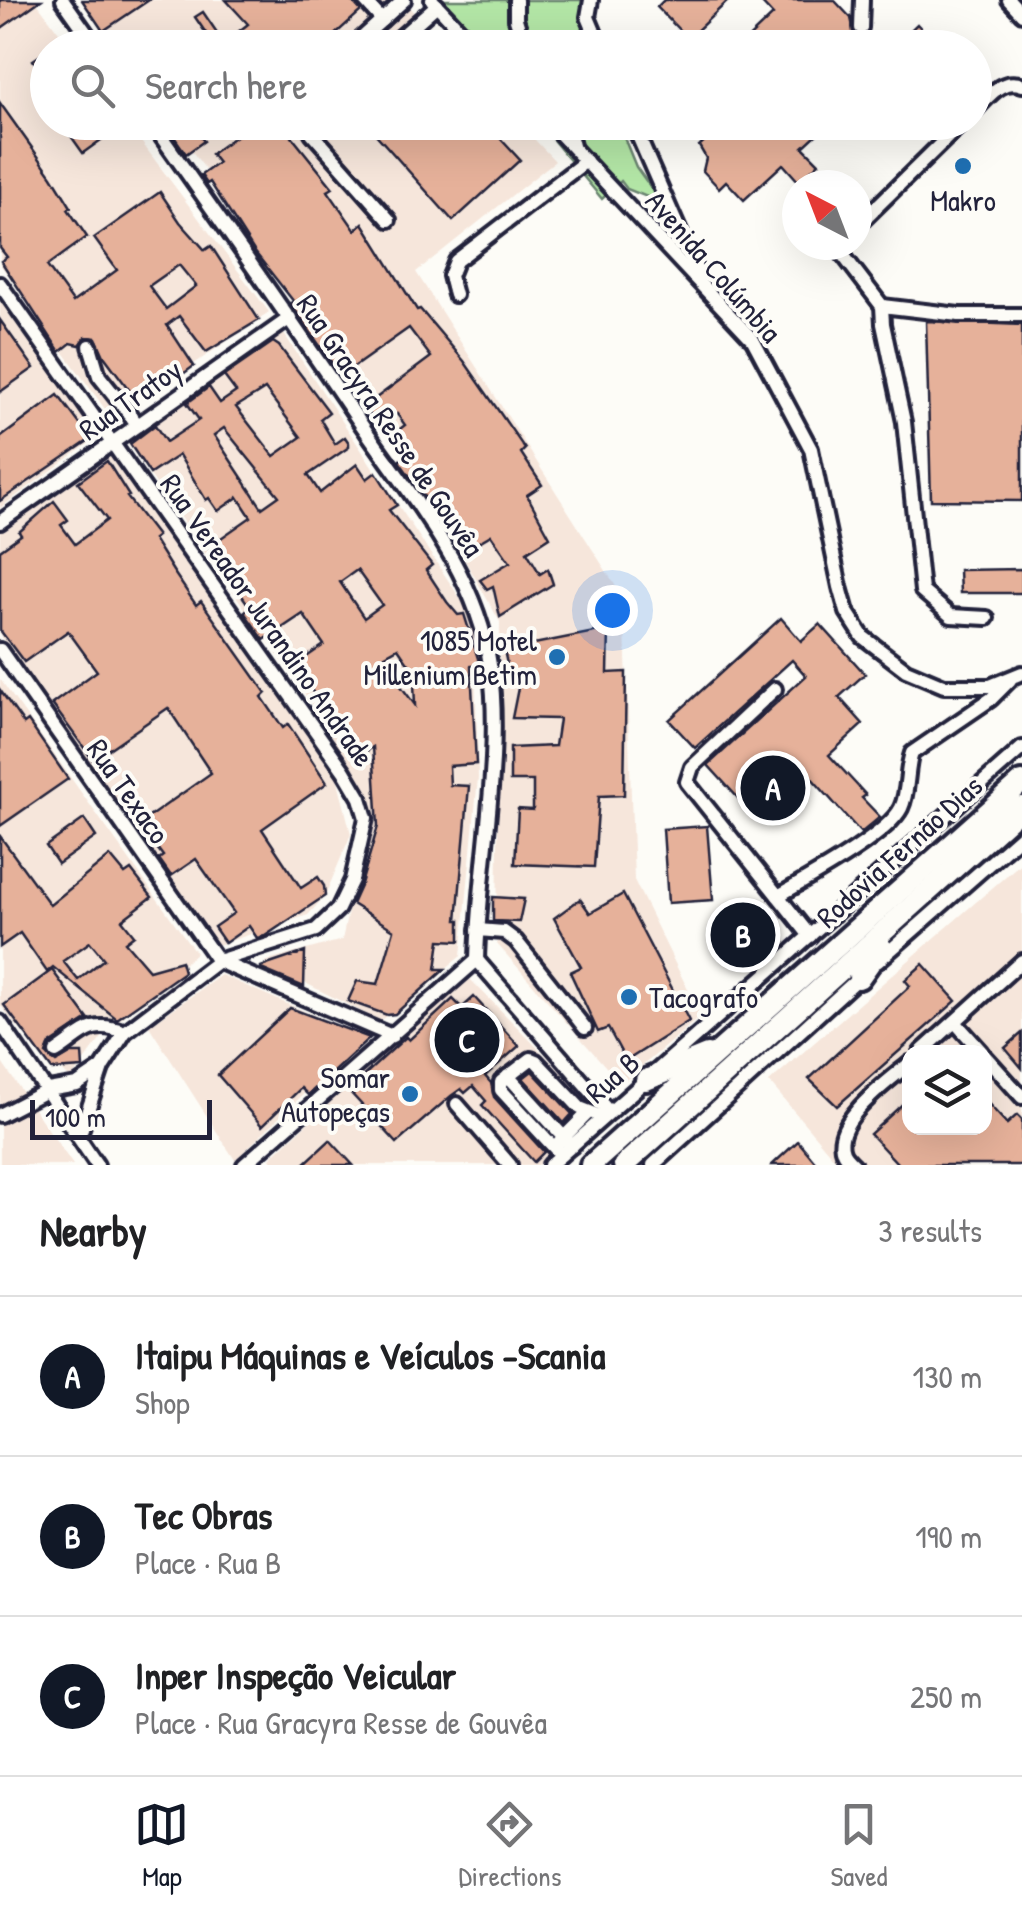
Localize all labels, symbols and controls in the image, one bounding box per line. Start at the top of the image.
search box [30,30,992,140]
icon: search [65,58,120,113]
text: Search here [145,59,307,111]
marker: Makro [952,155,974,177]
north arrow [782,170,872,260]
place label: Makro [930,180,996,220]
street label: Avenida Colúmbia [637,182,791,351]
street label: Rua Gracyra Resse de Gouvêa [288,286,494,564]
street label: Rua Tratoy [71,349,189,449]
street label: Rua Vereador Jurandino Andrade [152,466,384,774]
your location [587,585,638,636]
place label: 1085 Motel Millenium Betim [363,620,537,694]
marker: 1085 Motel Millenium Betim [546,646,568,668]
street label: Rua Texaco [78,731,180,851]
pin: A [740,750,806,826]
street label: Rodovia Fernão Dias [808,766,990,936]
pin: B [710,898,776,972]
place label: Tacografo [649,977,758,1017]
marker: Tacografo [618,986,640,1008]
pin: C [434,1002,500,1078]
street label: Rua B [576,1042,648,1112]
map controls [902,1045,992,1135]
button: layers [902,1045,992,1135]
place label: Somar Autopeças [281,1057,390,1131]
marker: Somar Autopeças [399,1083,421,1105]
scale bar [30,1095,212,1140]
text: 100 m [45,1098,106,1136]
text: Nearby [40,1202,147,1259]
text: 3 results [878,1209,982,1252]
text: Itaipu Máquinas e Veículos -Scania [135,1329,605,1381]
text: A [65,1355,80,1398]
text: 130 m [913,1355,982,1398]
text: Shop [135,1381,190,1424]
text: Tec Obras [135,1489,272,1541]
text: B [64,1515,81,1558]
text: 190 m [915,1515,982,1558]
text: Place · Rua B [135,1541,281,1584]
text: Inper Inspeção Veicular [135,1649,456,1701]
text: C [64,1675,81,1718]
text: 250 m [910,1675,982,1718]
text: Place · Rua Gracyra Resse de Gouvêa [135,1701,547,1744]
tab: Map [134,1797,189,1895]
tab: Directions [458,1797,561,1895]
tab: Saved [830,1797,888,1895]

